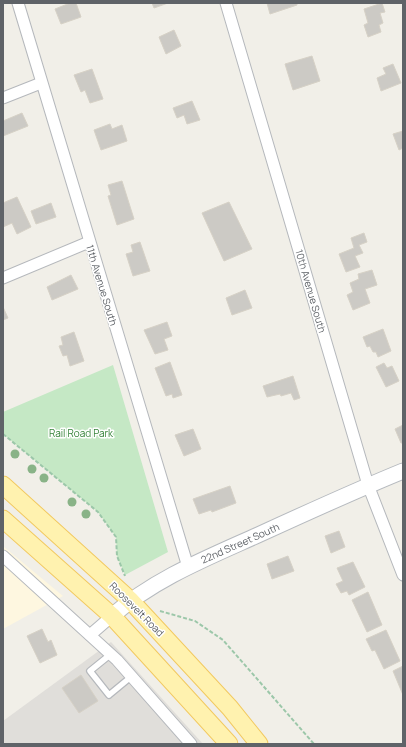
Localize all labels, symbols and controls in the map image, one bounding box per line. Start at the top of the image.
street label: 11th Avenue South [83,243,121,327]
street label: 10th Avenue South [292,248,330,334]
park label: Rail Road Park [49,426,114,440]
street label: 22nd Street South [199,519,282,567]
street label: Roosevelt Road [107,579,167,639]

